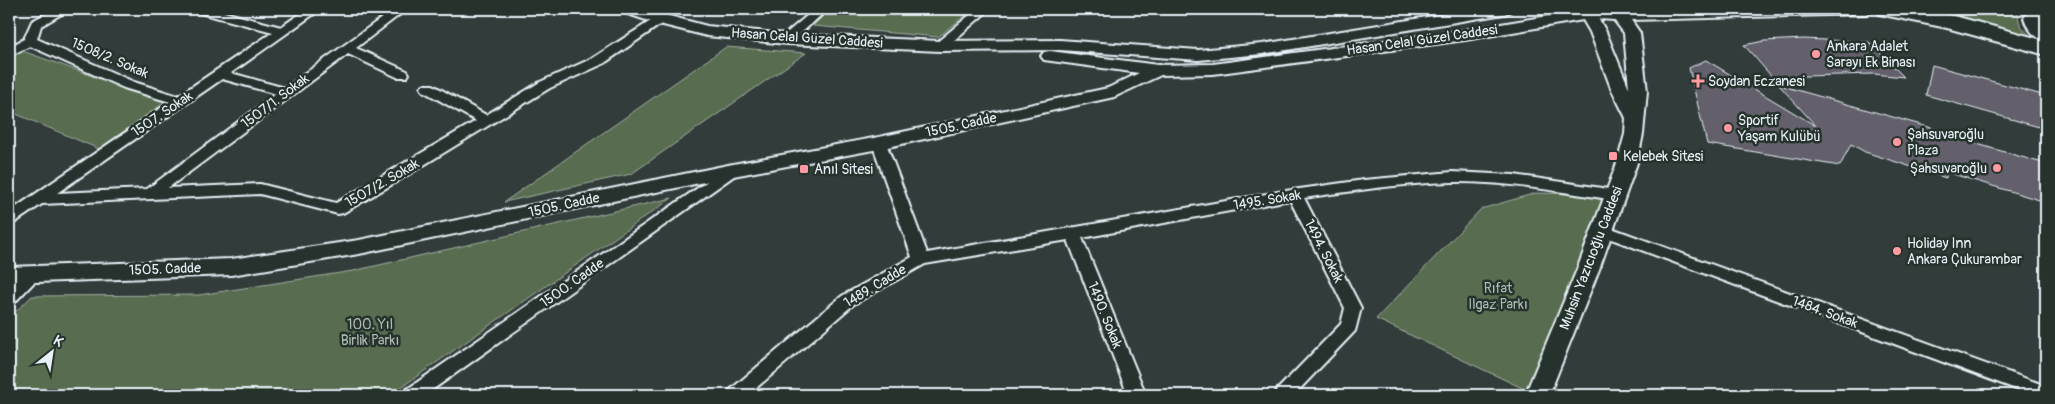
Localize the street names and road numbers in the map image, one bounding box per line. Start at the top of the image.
street label: Hasan Celal Güzel Caddesi [1345,21,1499,59]
street label: Hasan Celal Güzel Caddesi [730,24,884,52]
street label: 1508/2. Sokak [69,34,151,82]
street label: 1507/1. Sokak [238,70,312,132]
street label: 1507. Sokak [128,87,196,141]
street label: 1505. Cadde [924,109,998,141]
street label: 1507/2. Sokak [342,155,422,211]
street label: Muhsin Yazıcıoğlu Caddesi [1556,183,1626,332]
street label: 1495. Sokak [1232,186,1302,214]
street label: 1505. Cadde [527,189,601,221]
street label: 1494. Sokak [1301,216,1347,286]
street label: 1500. Cadde [537,255,607,311]
street label: 1505. Cadde [129,259,201,279]
street label: 1489. Cadde [841,261,909,311]
street label: 1490. Sokak [1084,279,1126,351]
street label: 1484. Sokak [1790,292,1860,332]

